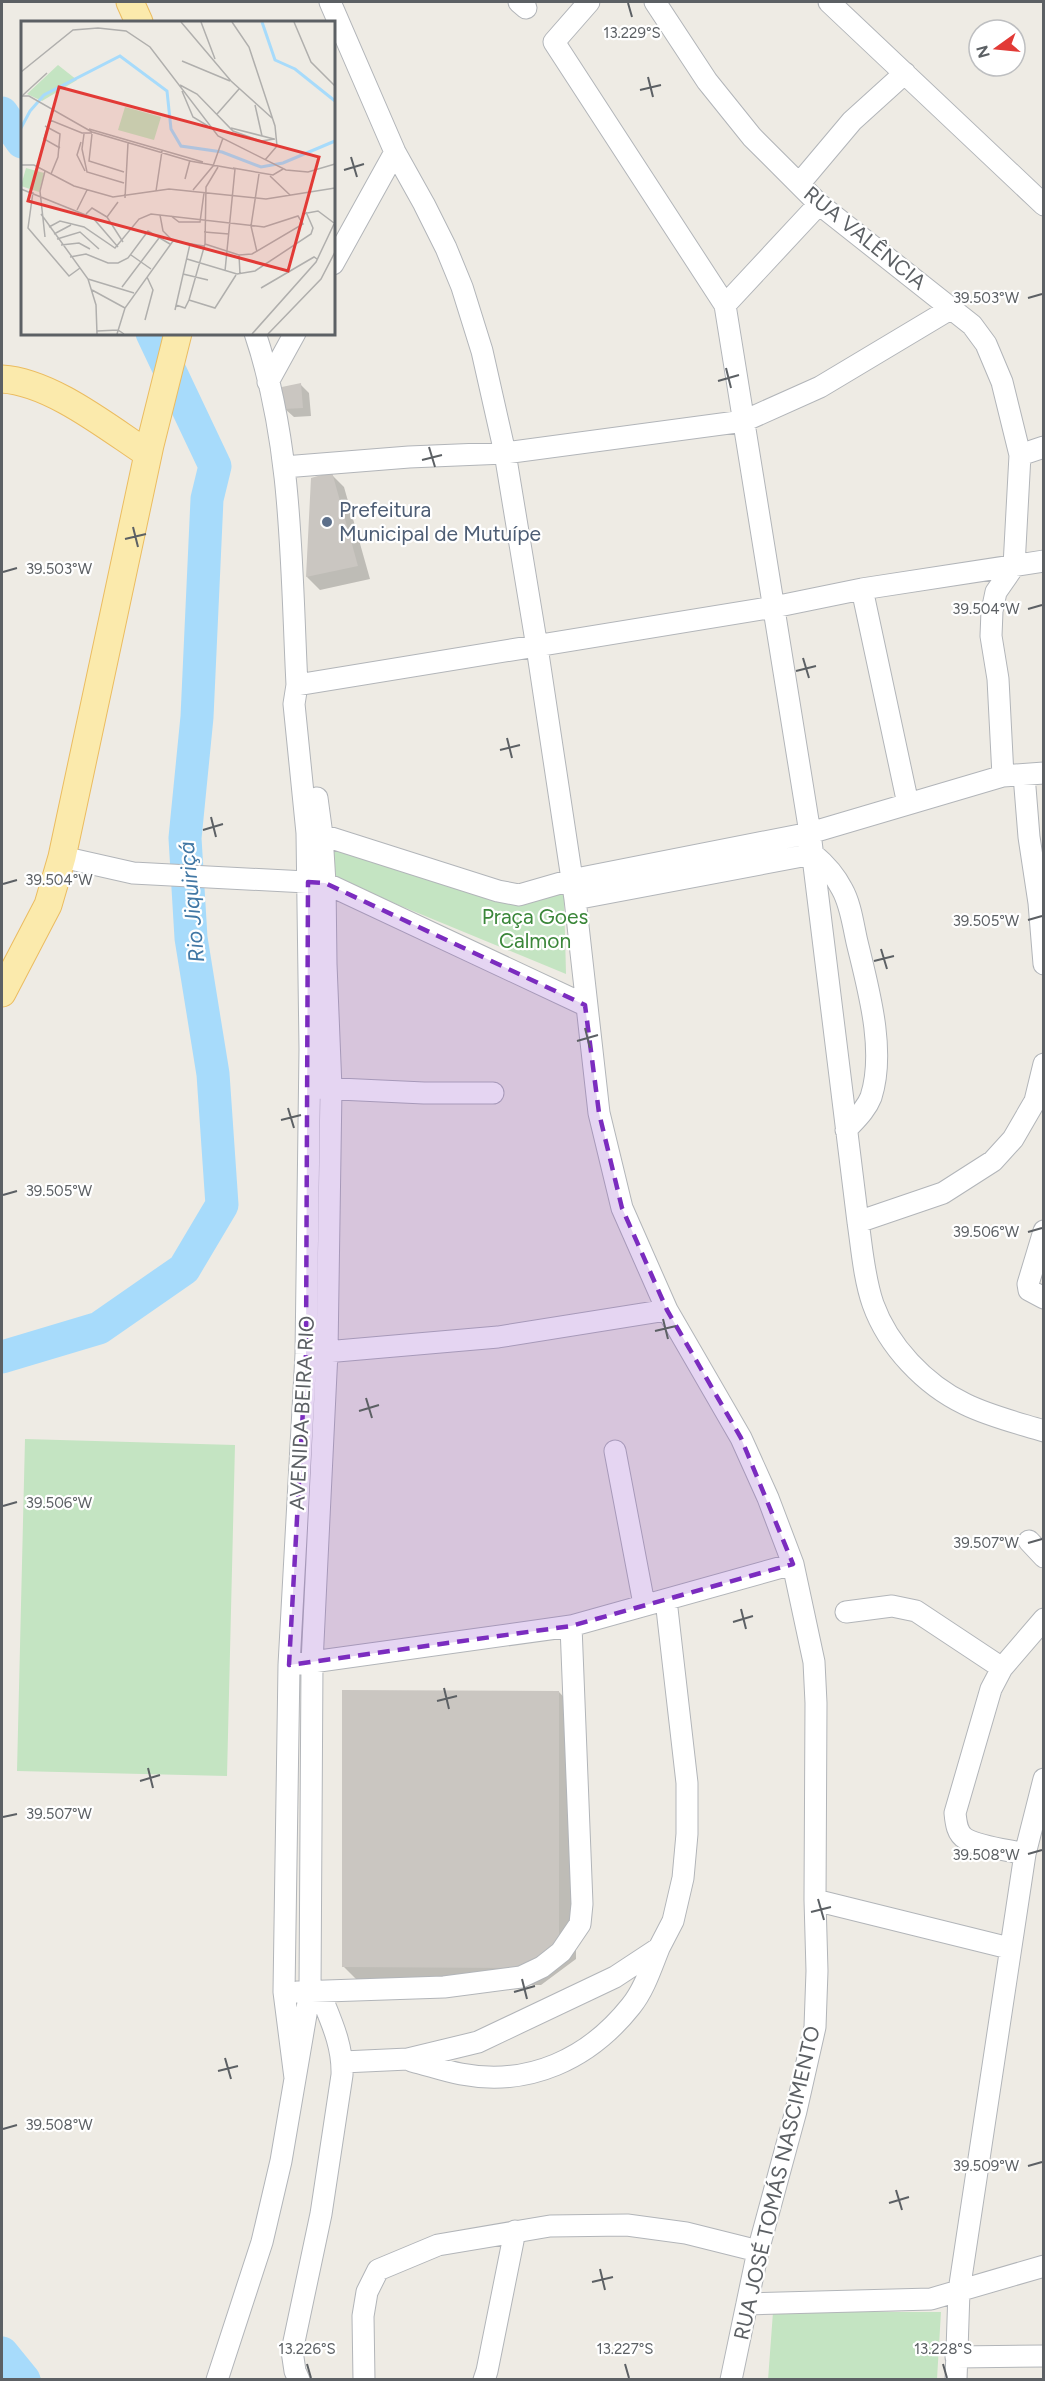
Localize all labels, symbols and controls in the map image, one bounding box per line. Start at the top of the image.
north arrow [967,18,1027,78]
inset map [21,21,334,334]
text: 13.229°S [603,24,661,42]
text: N [972,43,994,60]
street label: RUA VALÊNCIA [799,181,931,295]
text: 39.503°W [953,289,1020,307]
place label: Prefeitura Municipal de Mutuípe [339,497,541,546]
marker: Prefeitura Municipal de Mutuípe [320,515,334,529]
text: 39.503°W [26,560,93,578]
text: 39.504°W [952,600,1020,618]
water label: Rio Jiquiriçá [173,840,210,964]
text: 39.504°W [25,871,93,889]
park label: Praça Goes Calmon [482,904,588,953]
text: 39.505°W [953,912,1020,930]
text: 39.505°W [26,1182,93,1200]
text: 39.506°W [953,1223,1020,1241]
street label: AVENIDA BEIRA RIO [284,1315,319,1511]
text: 39.506°W [26,1494,93,1512]
text: 39.507°W [953,1534,1020,1552]
text: 39.507°W [26,1805,93,1823]
text: 39.508°W [952,1846,1020,1864]
street label: RUA JOSÉ TOMÁS NASCIMENTO [728,2023,825,2342]
text: 39.508°W [25,2116,93,2134]
text: 39.509°W [953,2157,1020,2175]
text: 13.226°S [278,2340,336,2358]
text: 13.227°S [596,2340,654,2358]
text: 13.228°S [914,2340,972,2358]

